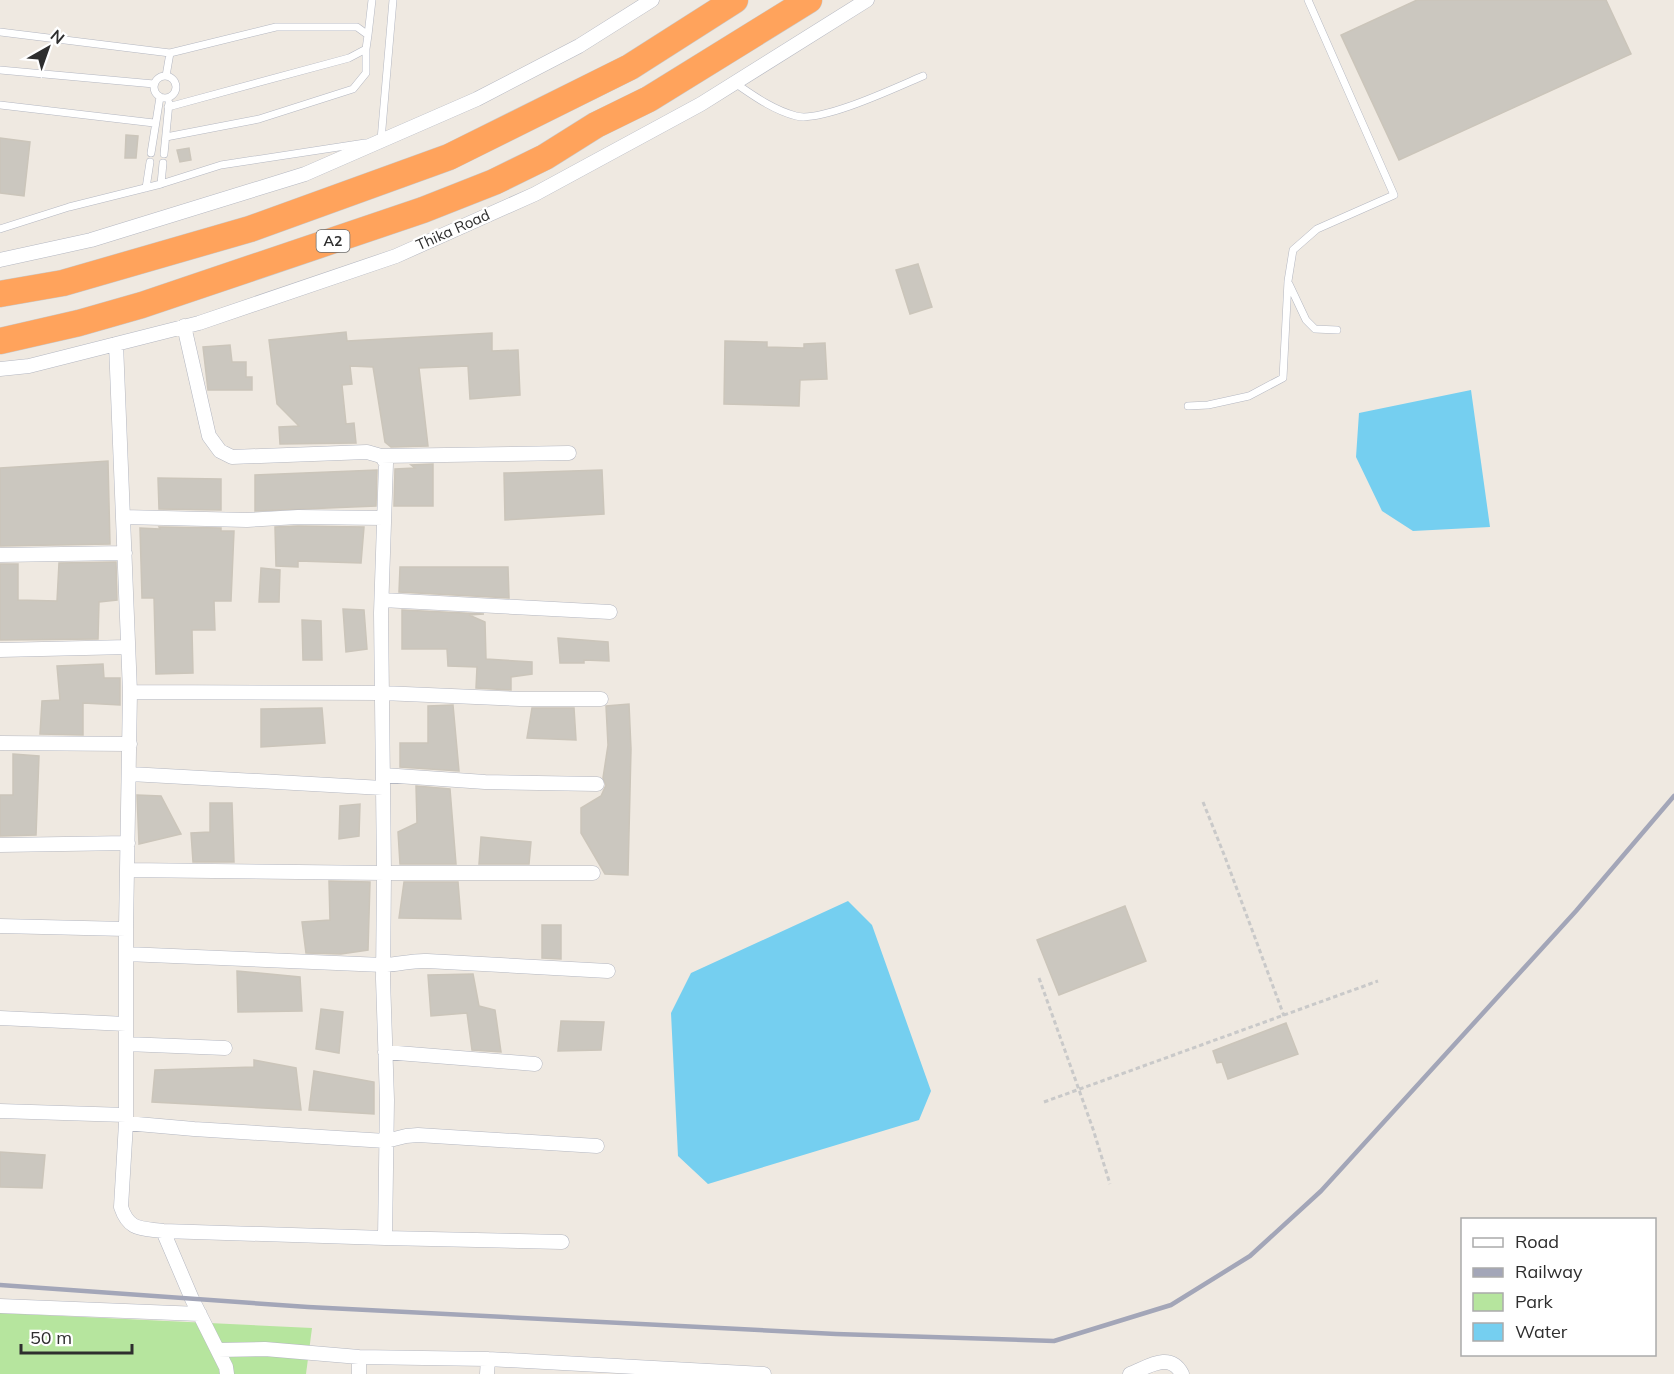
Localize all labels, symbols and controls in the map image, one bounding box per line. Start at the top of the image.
north arrow [18,18,78,78]
text: N [47,25,69,48]
street label: Thika Road [413,205,493,254]
road number: A2 [316,230,350,252]
legend [1461,1218,1656,1356]
text: Road [1515,1230,1559,1253]
text: Railway [1515,1260,1583,1283]
text: Park [1515,1290,1554,1313]
scale bar [21,1317,132,1355]
text: Water [1515,1320,1568,1343]
text: 50 m [30,1326,72,1349]

